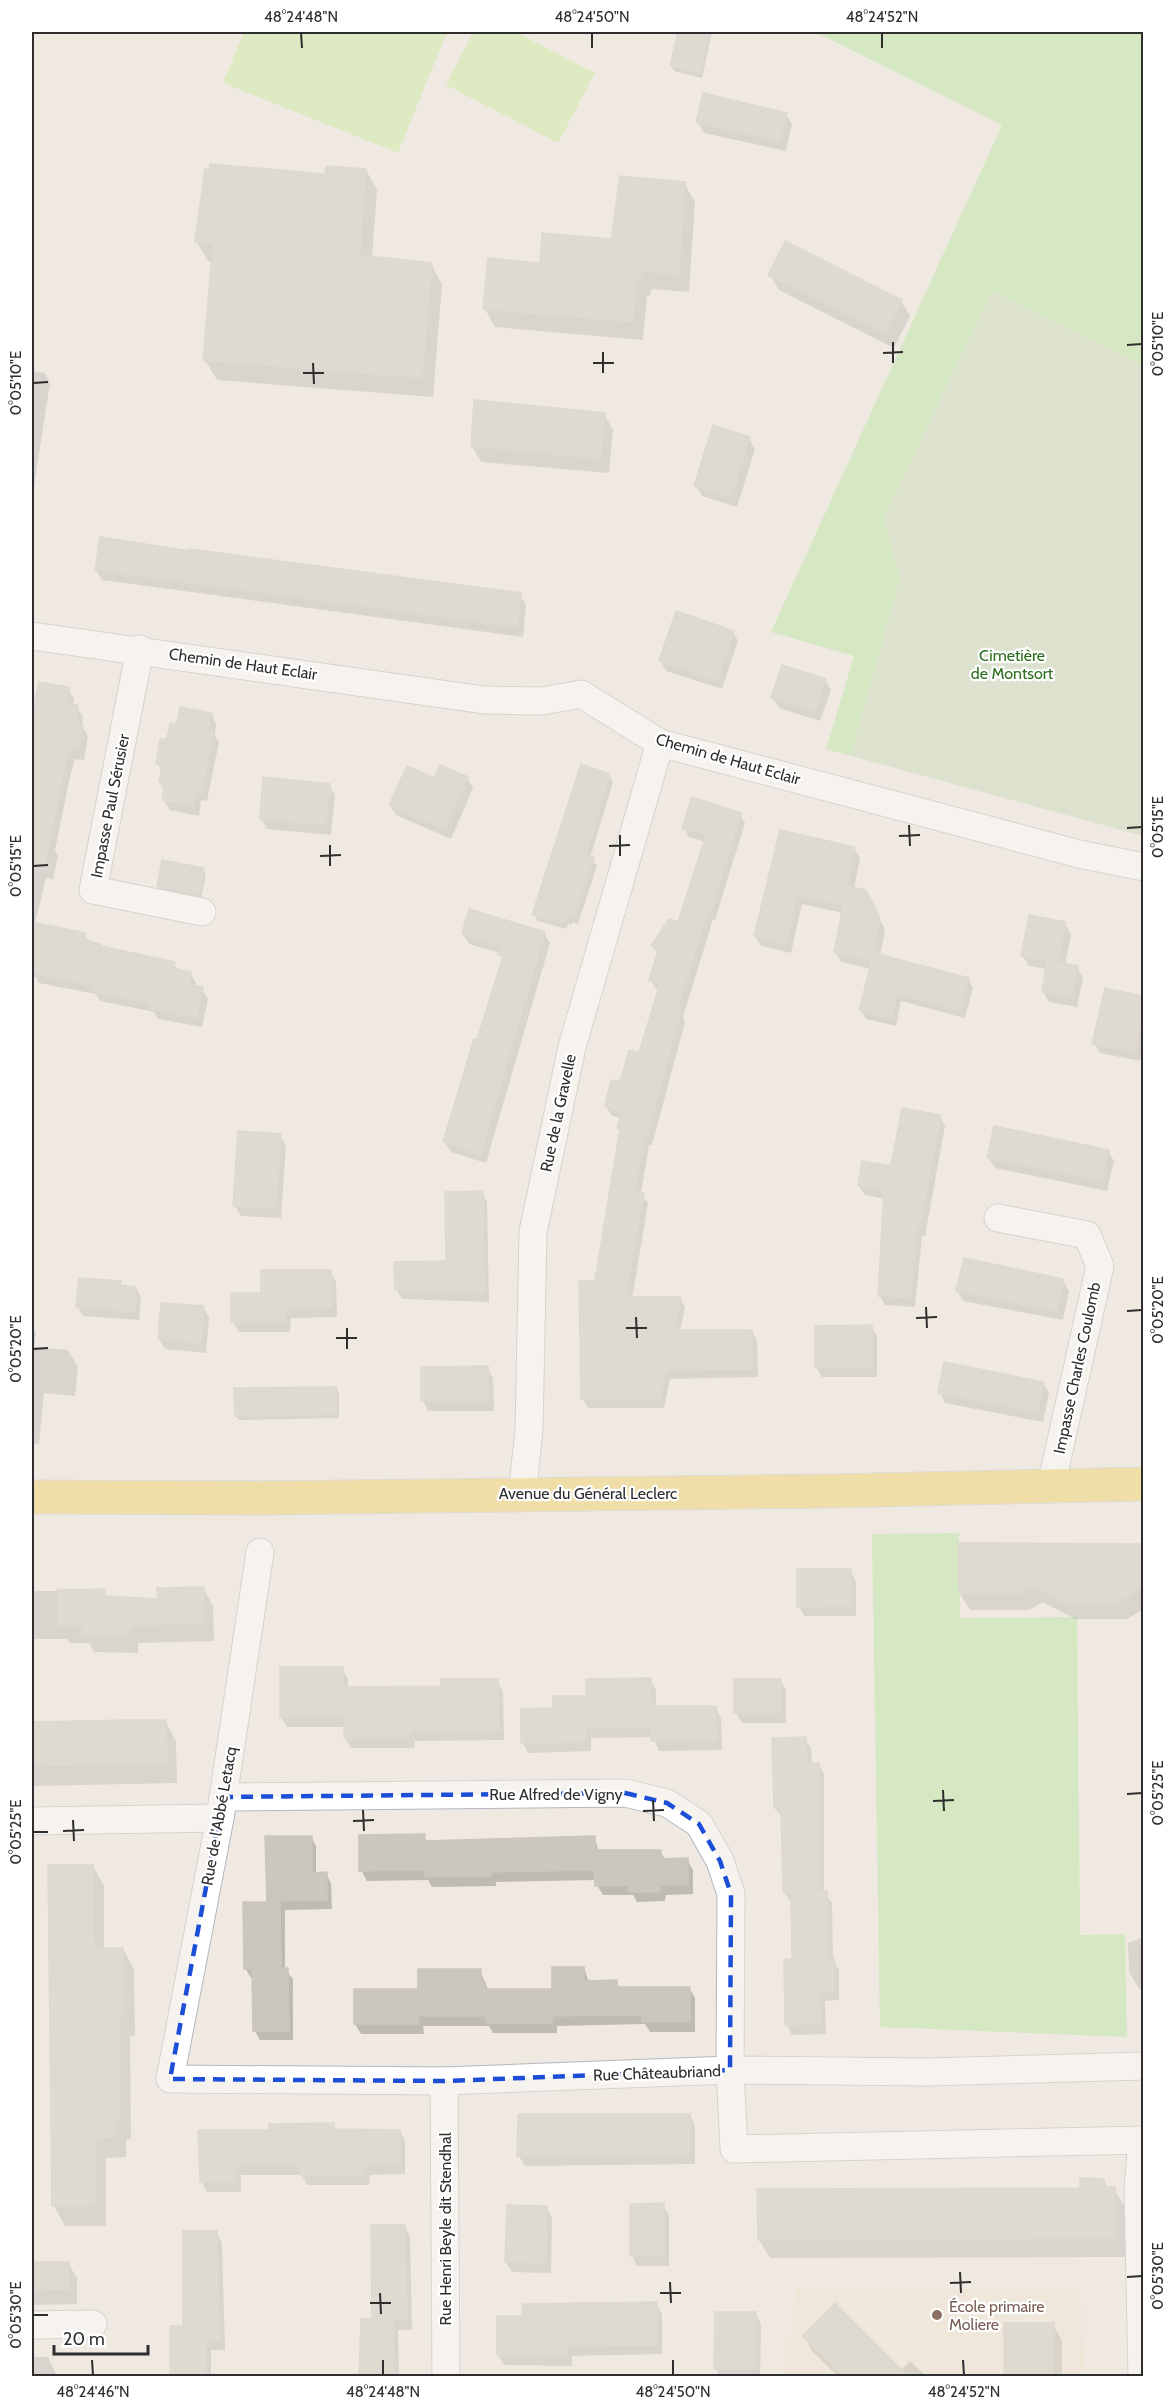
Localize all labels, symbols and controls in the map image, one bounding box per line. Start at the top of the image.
text: 48°24'48"N [264,8,338,26]
text: 48°24'50"N [554,8,630,26]
text: 48°24'52"N [846,8,918,26]
text: 0°05'10"E [1149,312,1167,376]
text: 0°05'10"E [7,351,25,415]
street label: Chemin de Haut Eclair [168,644,319,684]
park label: Cimetière de Montsort [971,646,1054,683]
street label: Chemin de Haut Eclair [654,729,803,789]
street label: Impasse Paul Sérusier [87,732,133,880]
text: 0°05'15"E [1149,796,1167,858]
text: 0°05'15"E [7,835,25,897]
street label: Rue de la Gravelle [536,1052,580,1174]
text: 0°05'20"E [1149,1276,1167,1344]
street label: Impasse Charles Coulomb [1049,1280,1105,1456]
text: 0°05'20"E [7,1315,25,1383]
street label: Avenue du Général Leclerc [499,1484,677,1503]
street label: Rue de l'Abbé Letacq [197,1745,241,1887]
text: 0°05'25"E [1149,1760,1167,1826]
street label: Rue Alfred de Vigny [489,1785,623,1804]
text: 0°05'25"E [7,1799,25,1865]
street label: Rue Châteaubriand [593,2061,721,2085]
street label: Rue Henri Beyle dit Stendhal [436,2132,455,2325]
text: 0°05'30"E [1149,2242,1167,2310]
text: 0°05'30"E [7,2281,25,2349]
place label: École primaire Moliere [949,2297,1045,2334]
marker: École primaire Moliere [930,2308,944,2322]
scale bar [54,2318,148,2356]
text: 20 m [63,2328,105,2350]
text: 48°24'46"N [56,2383,130,2401]
text: 48°24'48"N [346,2383,420,2401]
text: 48°24'50"N [635,2383,711,2401]
text: 48°24'52"N [928,2383,1000,2401]

